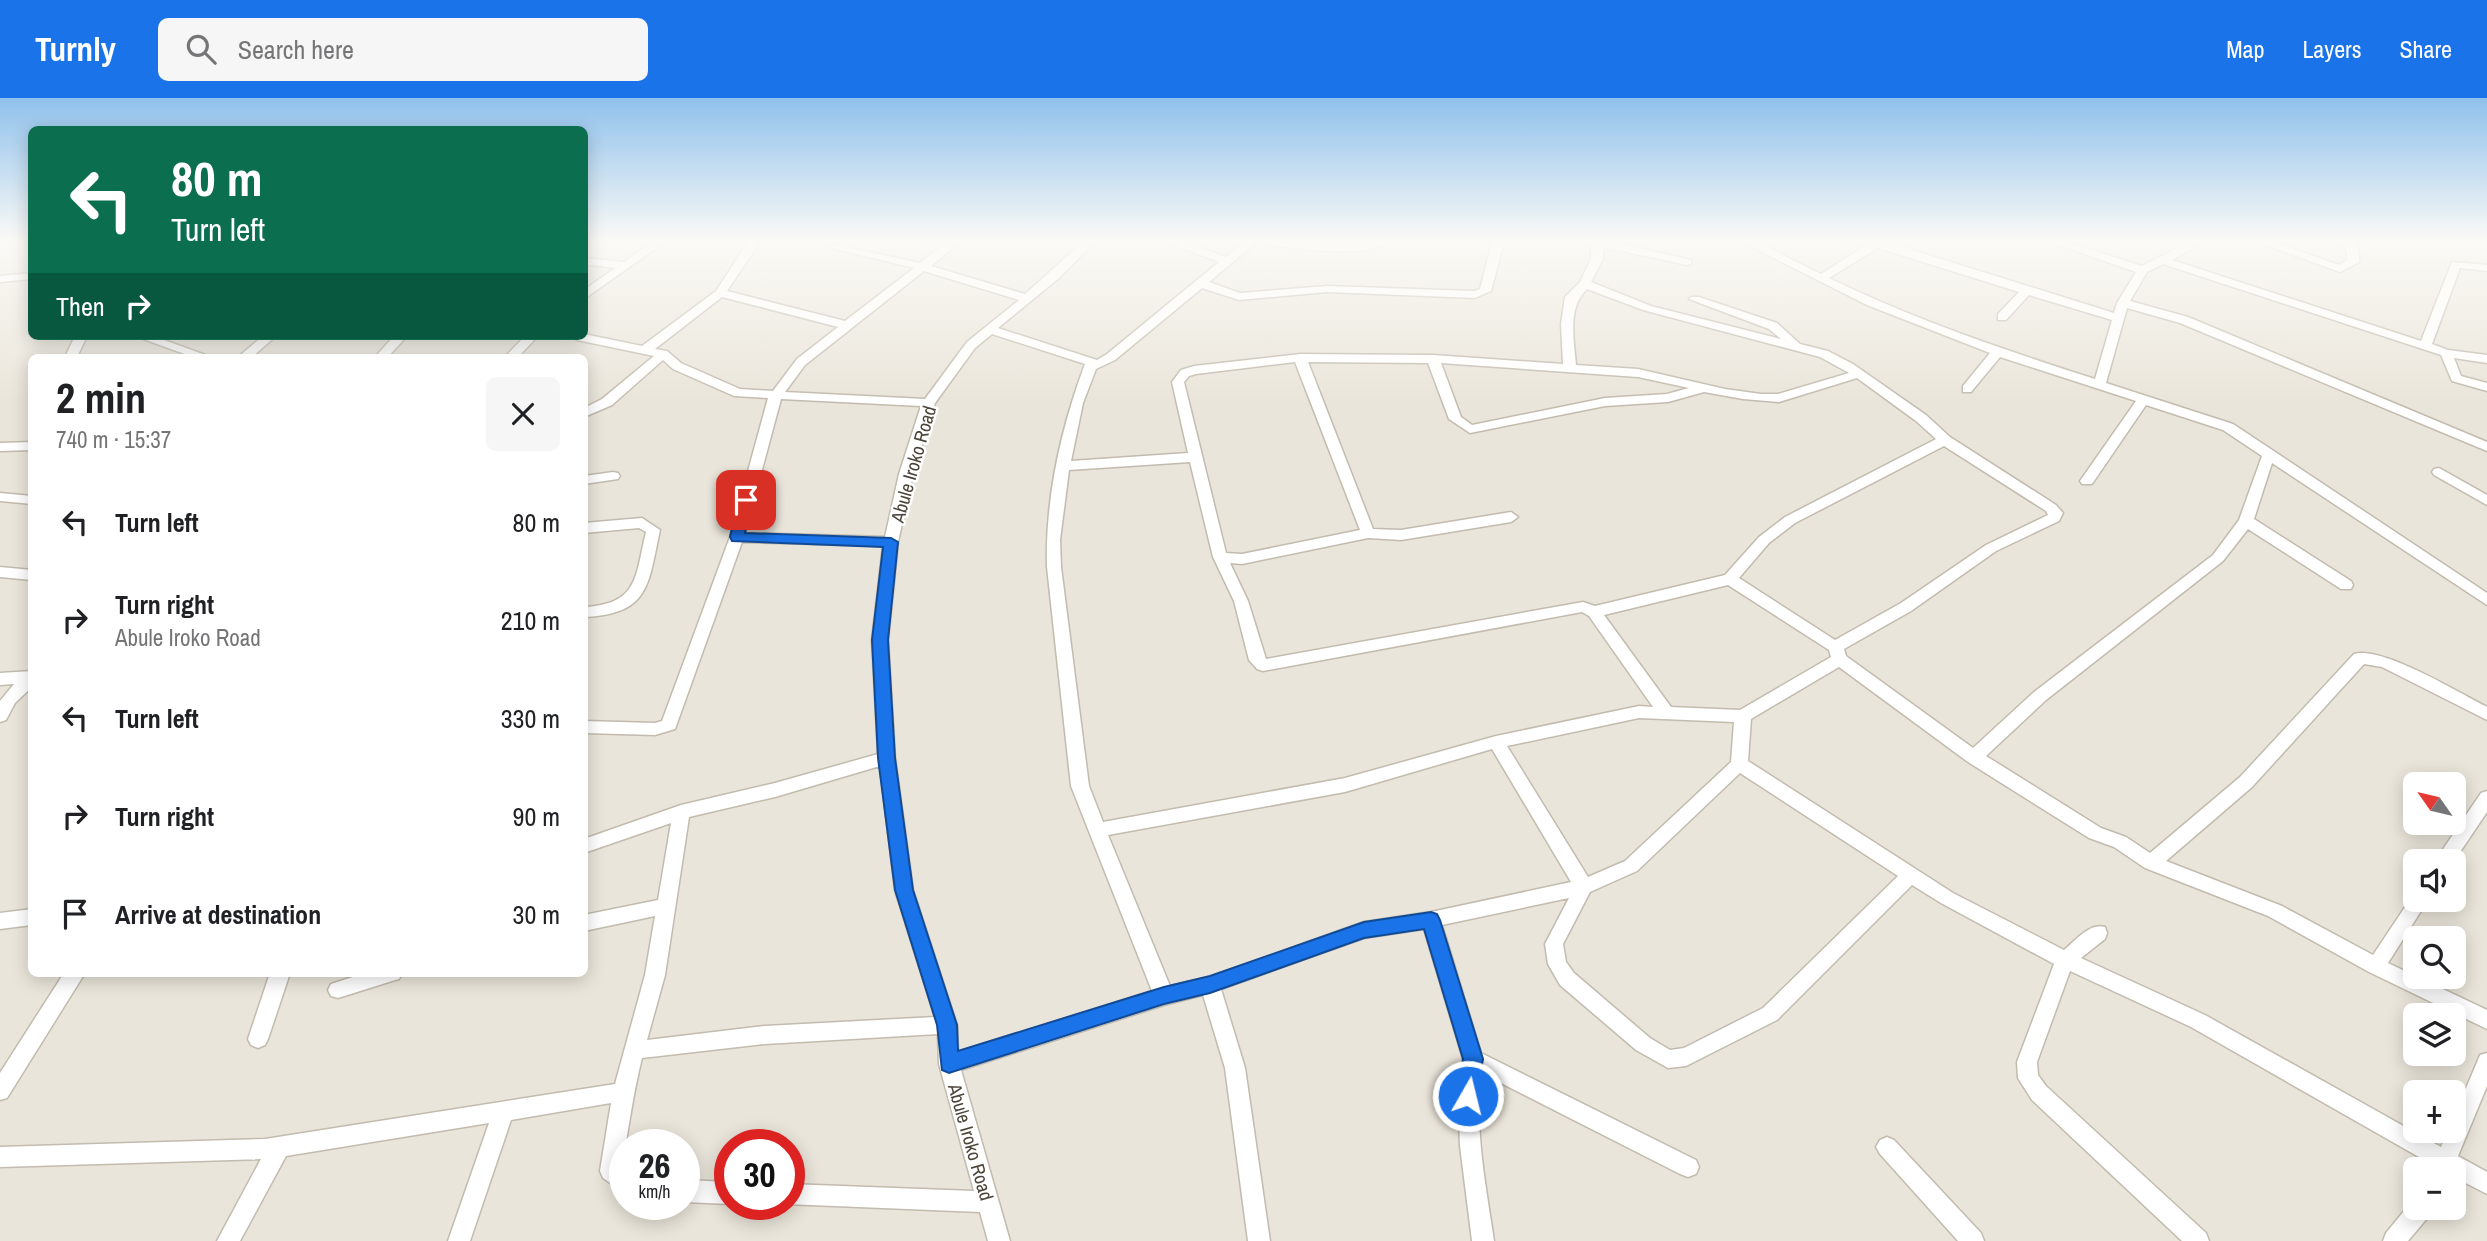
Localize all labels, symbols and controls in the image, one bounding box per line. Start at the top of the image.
search box [158,18,648,81]
text: Turnly [35,27,116,71]
icon: search [182,30,220,68]
text: Search here [238,32,354,67]
text: Map [2226,33,2264,65]
text: Layers [2302,33,2361,65]
text: Share [2399,33,2452,65]
text: 80 m [171,145,263,211]
icon: left [56,154,147,245]
text: Turn left [171,208,265,251]
icon: right [119,287,157,325]
text: Then [56,289,105,324]
text: 2 min [56,370,146,426]
button: close [486,377,560,451]
street label: Abule Iroko Road [884,403,942,526]
text: 740 m · 15:37 [56,424,171,455]
pin [716,470,776,530]
icon: arrive [727,481,765,519]
icon: left [56,503,94,541]
text: Turn left [115,505,199,540]
text: 80 m [513,505,560,540]
text: Turn right [115,587,214,622]
icon: right [56,601,94,639]
text: 210 m [501,603,560,638]
text: Abule Iroko Road [115,622,261,653]
icon: left [56,699,94,737]
text: Turn left [115,701,199,736]
text: 330 m [501,701,560,736]
north arrow [2403,772,2466,835]
map controls [2403,772,2466,1220]
icon: right [56,797,94,835]
text: Turn right [115,799,214,834]
text: 90 m [513,799,560,834]
button: sound [2403,849,2466,912]
icon: arrive [56,895,94,933]
text: Arrive at destination [115,897,321,932]
text: 30 m [513,897,560,932]
button: search [2403,926,2466,989]
button: layers [2403,1003,2466,1066]
position arrow [1431,1059,1505,1133]
street label: Abule Iroko Road [942,1080,1000,1203]
button: + [2403,1080,2466,1143]
speed limit sign: 30 [714,1129,805,1220]
text: 26 [639,1142,670,1189]
button: − [2403,1157,2466,1220]
text: km/h [639,1179,671,1204]

